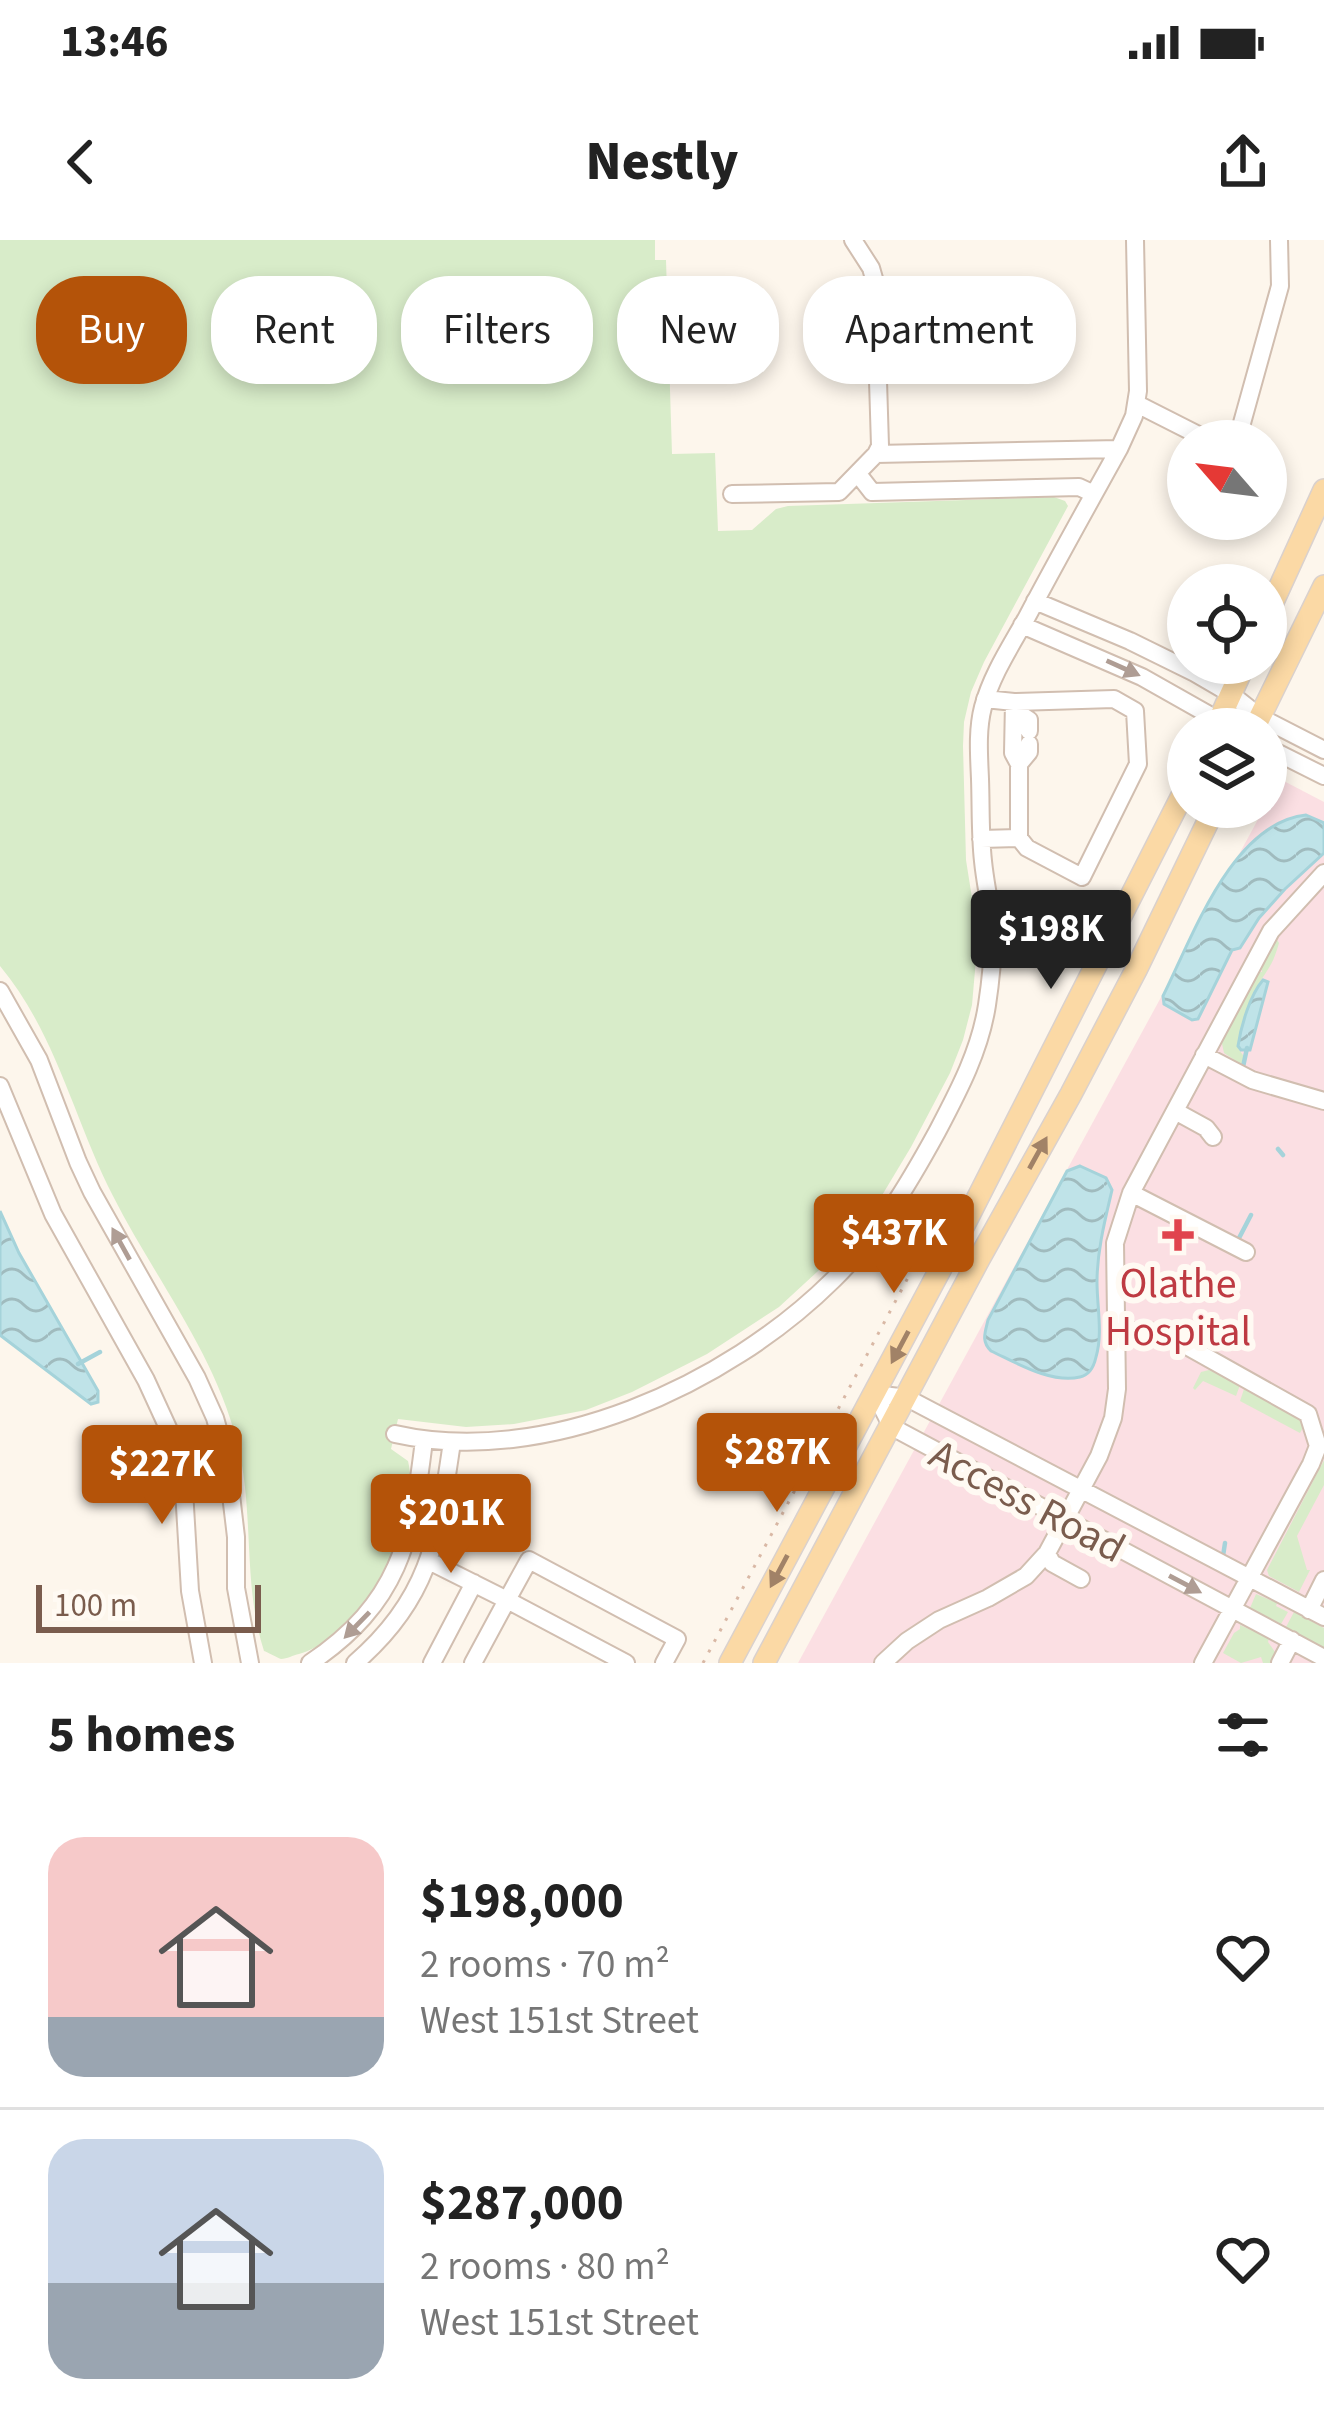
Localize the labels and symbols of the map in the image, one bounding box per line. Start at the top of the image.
north arrow [1167,420,1287,540]
one-way arrow [1105,659,1140,679]
pin: $198K [967,890,1135,992]
one-way arrow [1027,1136,1048,1170]
pin: $437K [810,1194,978,1296]
marker: Olathe Hospital [1162,1219,1194,1251]
one-way arrow [111,1227,132,1261]
place label: Olathe Hospital [1105,1254,1251,1362]
one-way arrow [890,1329,911,1364]
pin: $287K [693,1413,861,1515]
pin: $227K [78,1425,246,1527]
street label: Access Road [919,1425,1136,1578]
pin: $201K [367,1474,535,1576]
one-way arrow [769,1554,790,1589]
one-way arrow [1167,1573,1202,1593]
scale bar [36,1579,261,1632]
one-way arrow [343,1610,371,1639]

